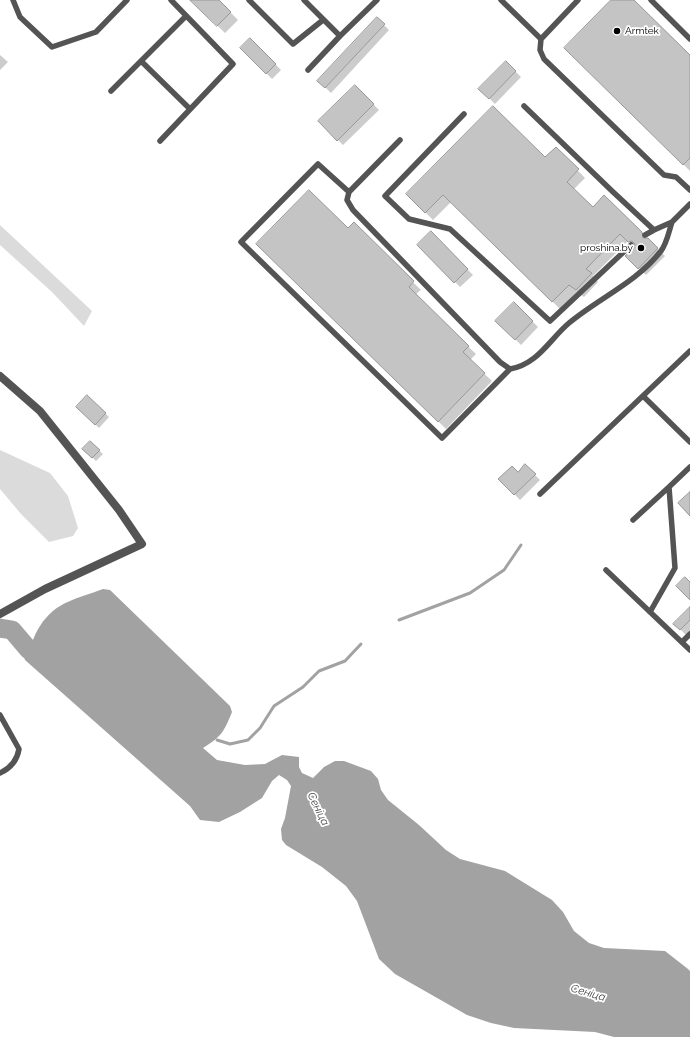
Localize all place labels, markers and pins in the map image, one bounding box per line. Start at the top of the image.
place label: Armtek [625,25,659,37]
marker: Armtek [612,26,622,36]
place label: proshina.by [580,242,633,254]
marker: proshina.by [636,243,646,253]

